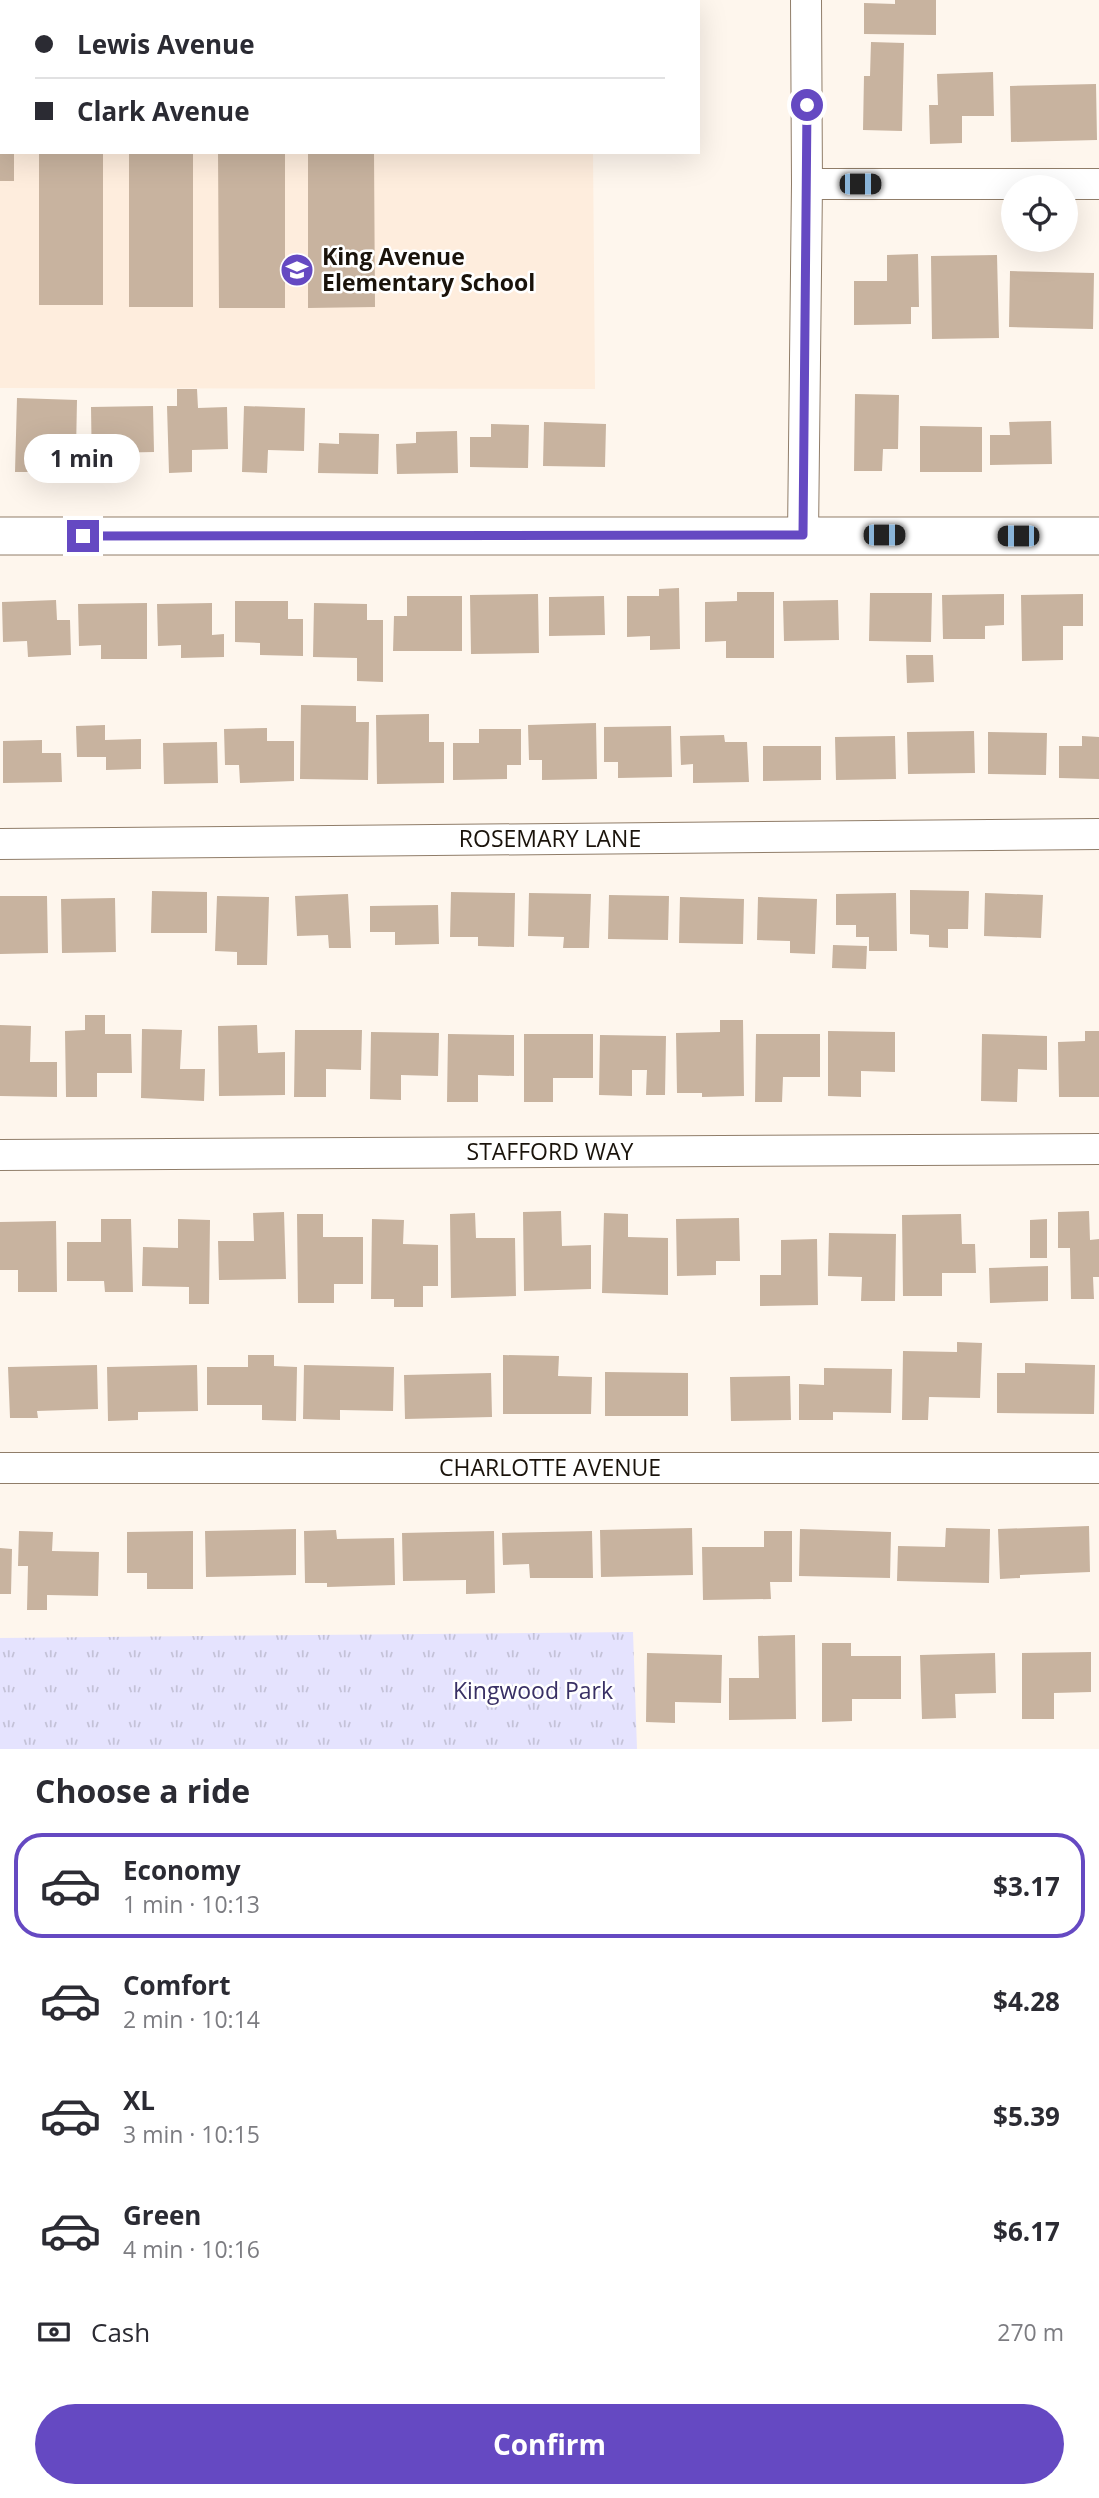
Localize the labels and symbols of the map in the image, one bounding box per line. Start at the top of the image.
route start [791,89,823,121]
car [840,174,882,195]
place label: King Avenue Elementary School [322,240,535,298]
school or university icon: King Avenue Elementary School [278,251,316,289]
callout: 1 min [25,434,141,484]
route end [67,520,99,552]
car [864,525,906,546]
car [998,526,1040,547]
street label: ROSEMARY LANE [459,822,641,854]
street label: STAFFORD WAY [467,1135,634,1167]
street label: CHARLOTTE AVENUE [439,1451,661,1483]
park label: Kingwood Park [453,1674,613,1706]

